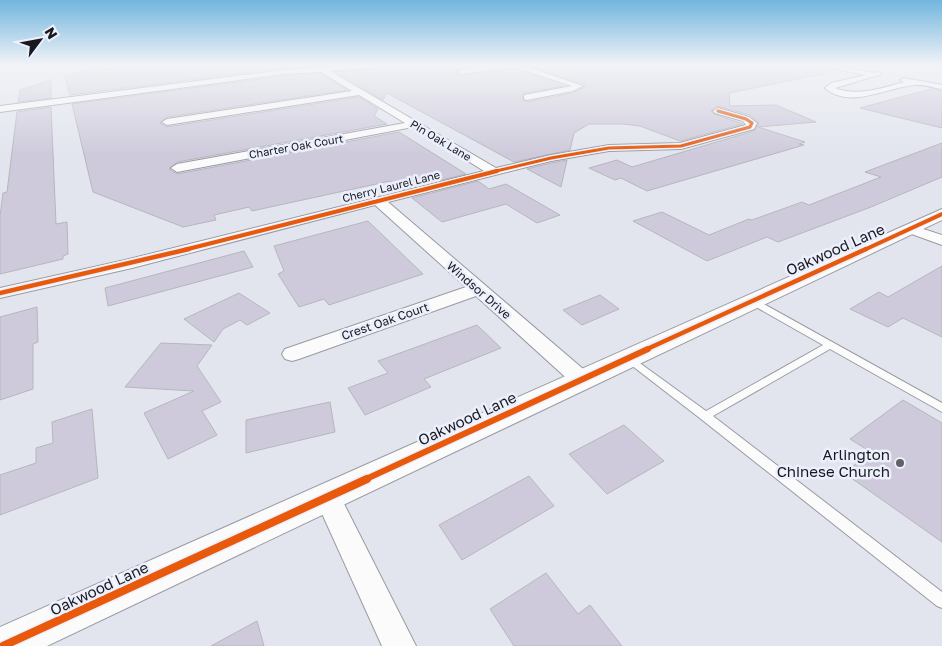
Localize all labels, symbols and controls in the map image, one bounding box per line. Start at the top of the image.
north arrow [15,15,65,65]
text: N [41,24,61,42]
street label: Pin Oak Lane [408,117,474,163]
street label: Charter Oak Court [248,131,344,161]
street label: Cherry Laurel Lane [341,168,441,204]
street label: Oakwood Lane [783,219,887,279]
street label: Windsor Drive [444,258,514,322]
street label: Crest Oak Court [339,299,431,343]
street label: Oakwood Lane [415,387,519,449]
place label: Arlington Chinese Church [777,445,890,480]
marker: Arlington Chinese Church [894,457,906,469]
street label: Oakwood Lane [47,557,151,619]

